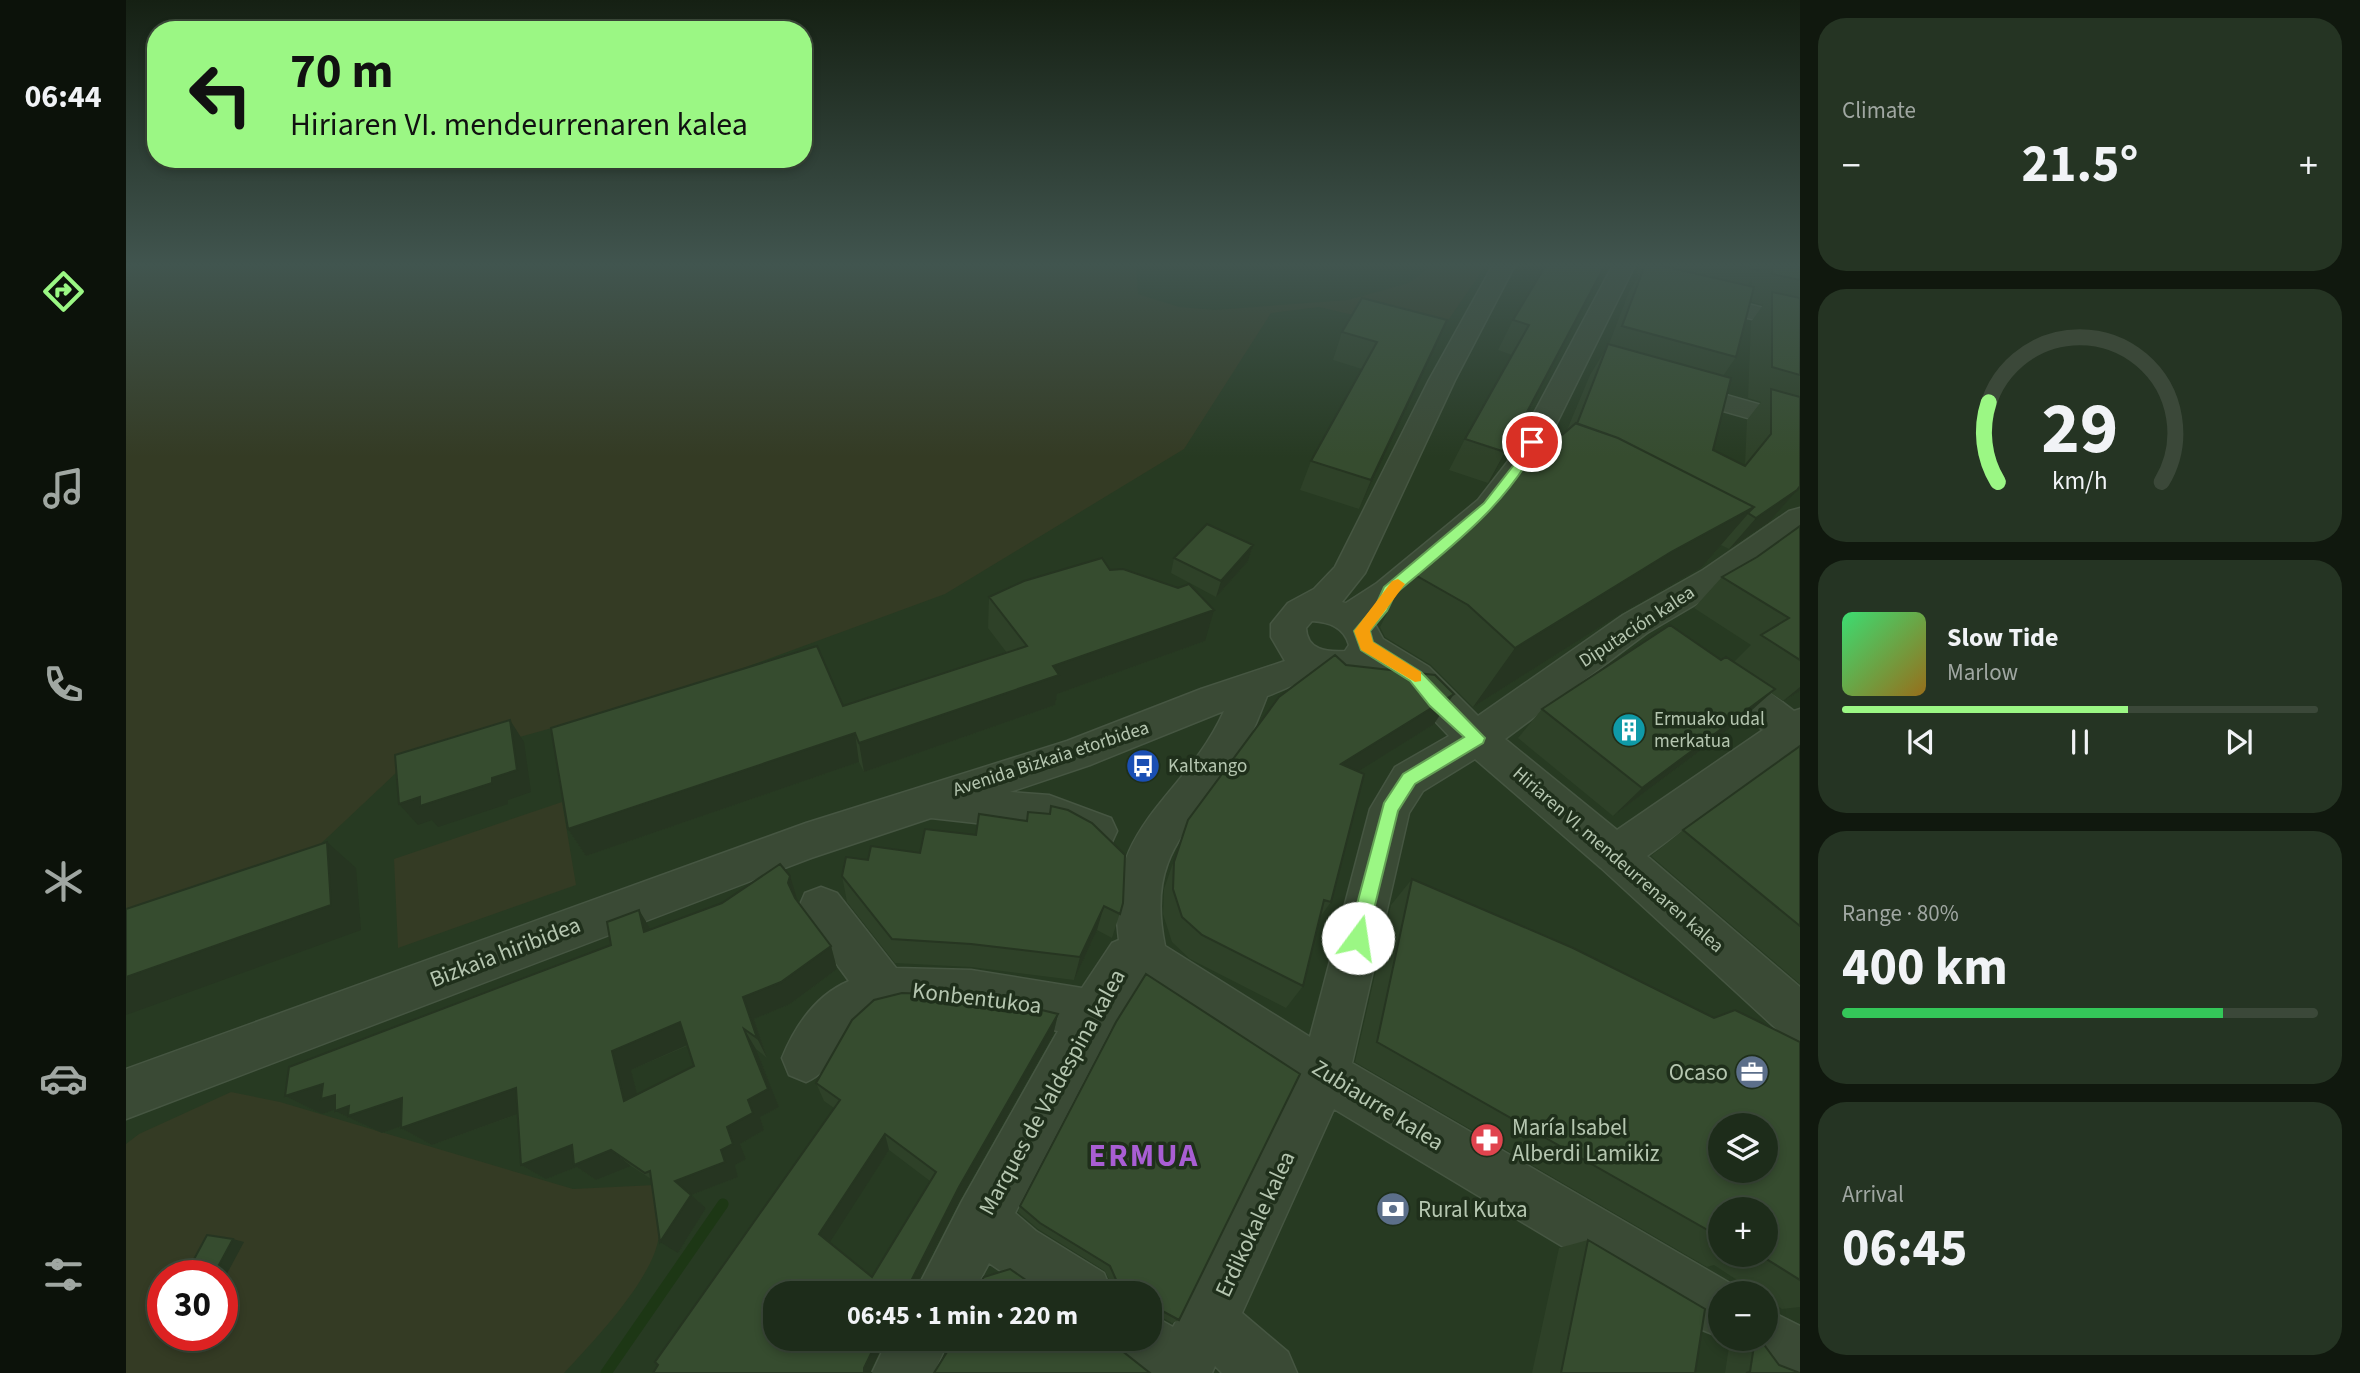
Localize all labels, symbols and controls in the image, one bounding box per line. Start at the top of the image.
text: 70 m [290,37,394,107]
icon: left [175,49,266,140]
text: 06:44 [24,74,102,120]
text: Climate [1842,94,1916,127]
text: Hiriaren VI. mendeurrenaren kalea [290,102,748,148]
text: 21.5° [2022,128,2138,202]
text: − [1842,139,1861,193]
text: + [2299,139,2318,193]
icon: directions [39,267,88,316]
text: 29 [2042,377,2118,481]
pin [1502,412,1562,472]
icon: arrive [1513,423,1551,461]
text: km/h [2052,462,2108,498]
icon: music [39,464,88,513]
street label: Diputación kalea [1574,579,1700,675]
text: Slow Tide [1947,619,2058,656]
text: Marlow [1947,656,2018,689]
icon: phone [39,660,88,709]
place label: Ermuako udal merkatua [1654,706,1765,755]
building icon: Ermuako udal merkatua [1610,711,1648,749]
street label: Avenida Bizkaia etorbidea [949,715,1153,803]
icon: previous [1902,723,1940,761]
icon: pause [2061,723,2099,761]
icon: next [2220,723,2258,761]
bus stop icon: Kaltxango [1124,747,1162,785]
place label: Kaltxango [1168,753,1247,780]
street label: Hiriaren VI. mendeurrenaren kalea [1507,761,1729,959]
icon: climate [39,857,88,906]
text: Range · 80% [1842,897,1959,930]
position arrow [1321,901,1395,975]
street label: Bizkaia hiribidea [425,908,585,996]
text: 400 km [1842,931,2008,1005]
street label: Marques de Valdespina kalea [970,963,1134,1221]
street label: Konbentukoa [911,974,1043,1022]
street label: Zubiaurre kalea [1306,1051,1450,1159]
office icon: Ocaso [1733,1053,1771,1091]
icon: car [39,1054,88,1103]
place label: Ocaso [1669,1056,1728,1089]
place label: María Isabel Alberdi Lamikiz [1512,1111,1660,1170]
map controls [1708,1113,1778,1351]
button: layers [1708,1113,1778,1183]
pharmacy icon: María Isabel Alberdi Lamikiz [1468,1121,1506,1159]
district label: ERMUA [1089,1133,1199,1179]
street label: Erdikokale kalea [1207,1146,1303,1302]
text: Arrival [1842,1178,1904,1211]
bank icon: Rural Kutxa [1374,1190,1412,1228]
place label: Rural Kutxa [1418,1193,1528,1226]
button: + [1708,1197,1778,1267]
text: 06:45 [1842,1212,1967,1286]
icon: filters [39,1250,88,1299]
speed limit sign: 30 [147,1260,238,1351]
button: − [1708,1281,1778,1351]
text: 06:45 · 1 min · 220 m [847,1297,1078,1334]

